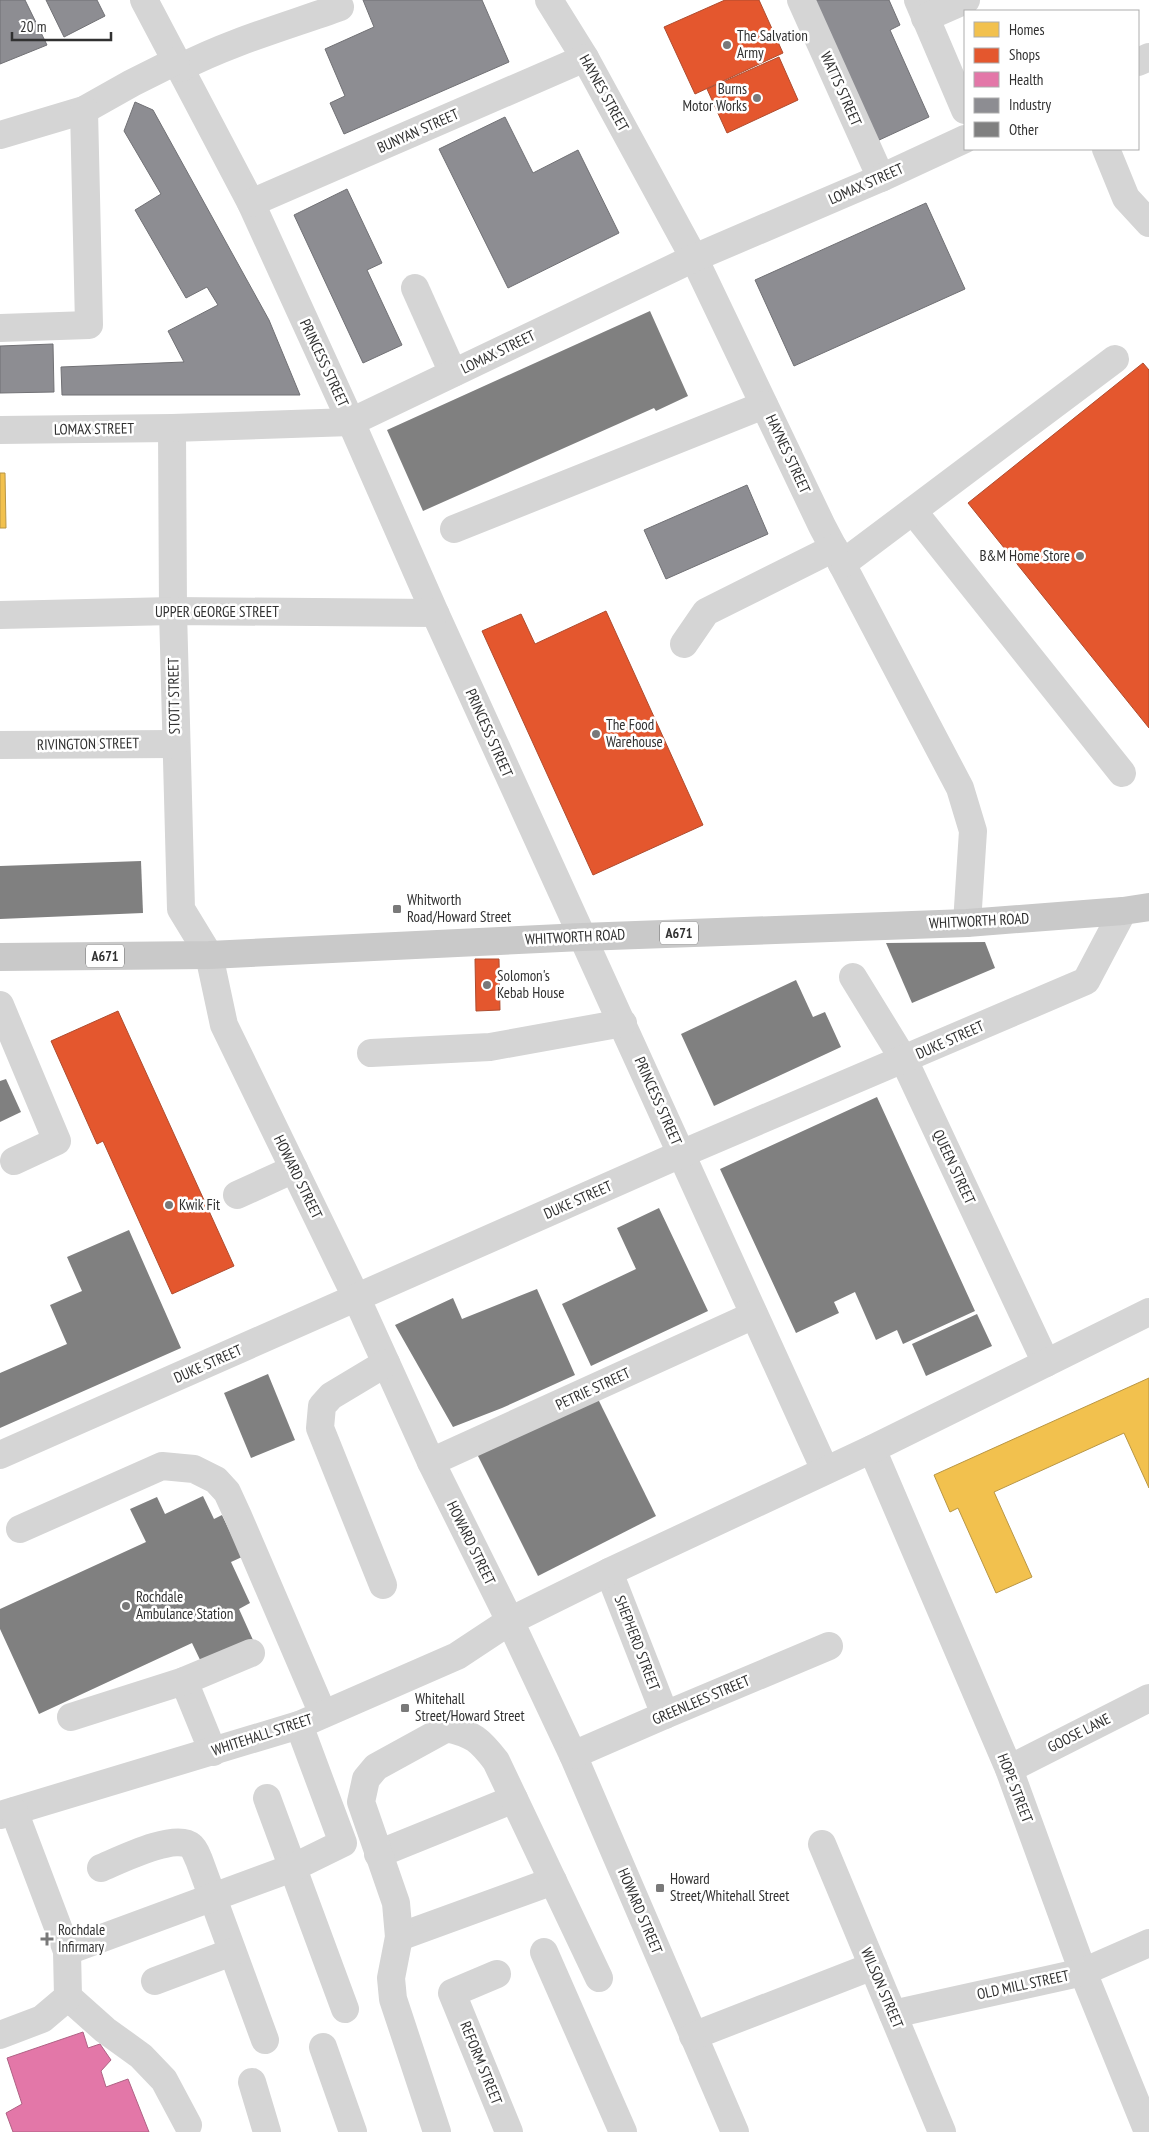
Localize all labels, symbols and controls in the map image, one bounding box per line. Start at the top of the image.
scale bar [12,10,111,42]
legend [964,10,1139,150]
text: 20 m [20,17,46,36]
text: Homes [1009,20,1045,39]
place label: The Salvation Army [737,26,808,62]
marker: The Salvation Army [721,39,733,51]
text: Shops [1009,45,1040,64]
street label: WATTS STREET [817,49,866,129]
street label: HAYNES STREET [575,51,634,135]
text: Health [1009,70,1043,89]
place label: Burns Motor Works [682,79,747,115]
marker: Burns Motor Works [751,92,763,104]
text: Industry [1009,95,1051,114]
street label: BUNYAN STREET [374,104,462,157]
text: Other [1009,120,1039,139]
street label: LOMAX STREET [825,158,907,209]
street label: PRINCESS STREET [296,316,353,410]
street label: LOMAX STREET [458,325,538,378]
street label: HAYNES STREET [762,411,815,497]
street label: LOMAX STREET [54,418,134,439]
place label: B&M Home Store [979,546,1070,565]
marker: B&M Home Store [1074,550,1086,562]
street label: UPPER GEORGE STREET [155,602,279,621]
street label: STOTT STREET [163,657,184,734]
street label: PRINCESS STREET [462,686,518,780]
place label: The Food Warehouse [606,715,663,751]
marker: The Food Warehouse [590,728,602,740]
street label: RIVINGTON STREET [37,733,140,754]
place label: Whitworth Road/Howard Street [407,890,511,926]
marker: Whitworth Road/Howard Street [391,903,403,915]
street label: WHITWORTH ROAD [928,908,1030,933]
road number: A671 [660,921,698,944]
street label: WHITWORTH ROAD [524,924,626,949]
road number: A671 [86,944,124,968]
place label: Solomon's Kebab House [497,966,565,1002]
marker: Solomon's Kebab House [481,979,493,991]
street label: DUKE STREET [913,1016,987,1063]
street label: PRINCESS STREET [631,1054,687,1148]
street label: QUEEN STREET [929,1126,980,1207]
street label: HOWARD STREET [270,1132,327,1222]
street label: DUKE STREET [541,1176,615,1223]
place label: Kwik Fit [179,1195,220,1214]
marker: Kwik Fit [163,1199,175,1211]
street label: DUKE STREET [171,1340,245,1387]
street label: PETRIE STREET [552,1363,633,1414]
street label: HOWARD STREET [443,1498,500,1588]
place label: Rochdale Ambulance Station [136,1587,233,1623]
street label: SHEPHERD STREET [611,1593,664,1693]
marker: Rochdale Ambulance Station [120,1600,132,1612]
street label: GREENLEES STREET [649,1670,753,1729]
place label: Whitehall Street/Howard Street [415,1689,525,1725]
marker: Whitehall Street/Howard Street [399,1702,411,1714]
street label: WHITEHALL STREET [209,1709,315,1760]
street label: GOOSE LANE [1044,1709,1113,1756]
street label: HOPE STREET [994,1751,1037,1825]
street label: HOWARD STREET [614,1865,667,1957]
place label: Howard Street/Whitehall Street [670,1869,789,1905]
marker: Howard Street/Whitehall Street [654,1882,666,1894]
place label: Rochdale Infirmary [58,1920,105,1956]
marker: Rochdale Infirmary [40,1932,54,1946]
street label: WILSON STREET [857,1945,908,2031]
street label: OLD MILL STREET [975,1965,1071,2004]
street label: REFORM STREET [456,2019,507,2107]

